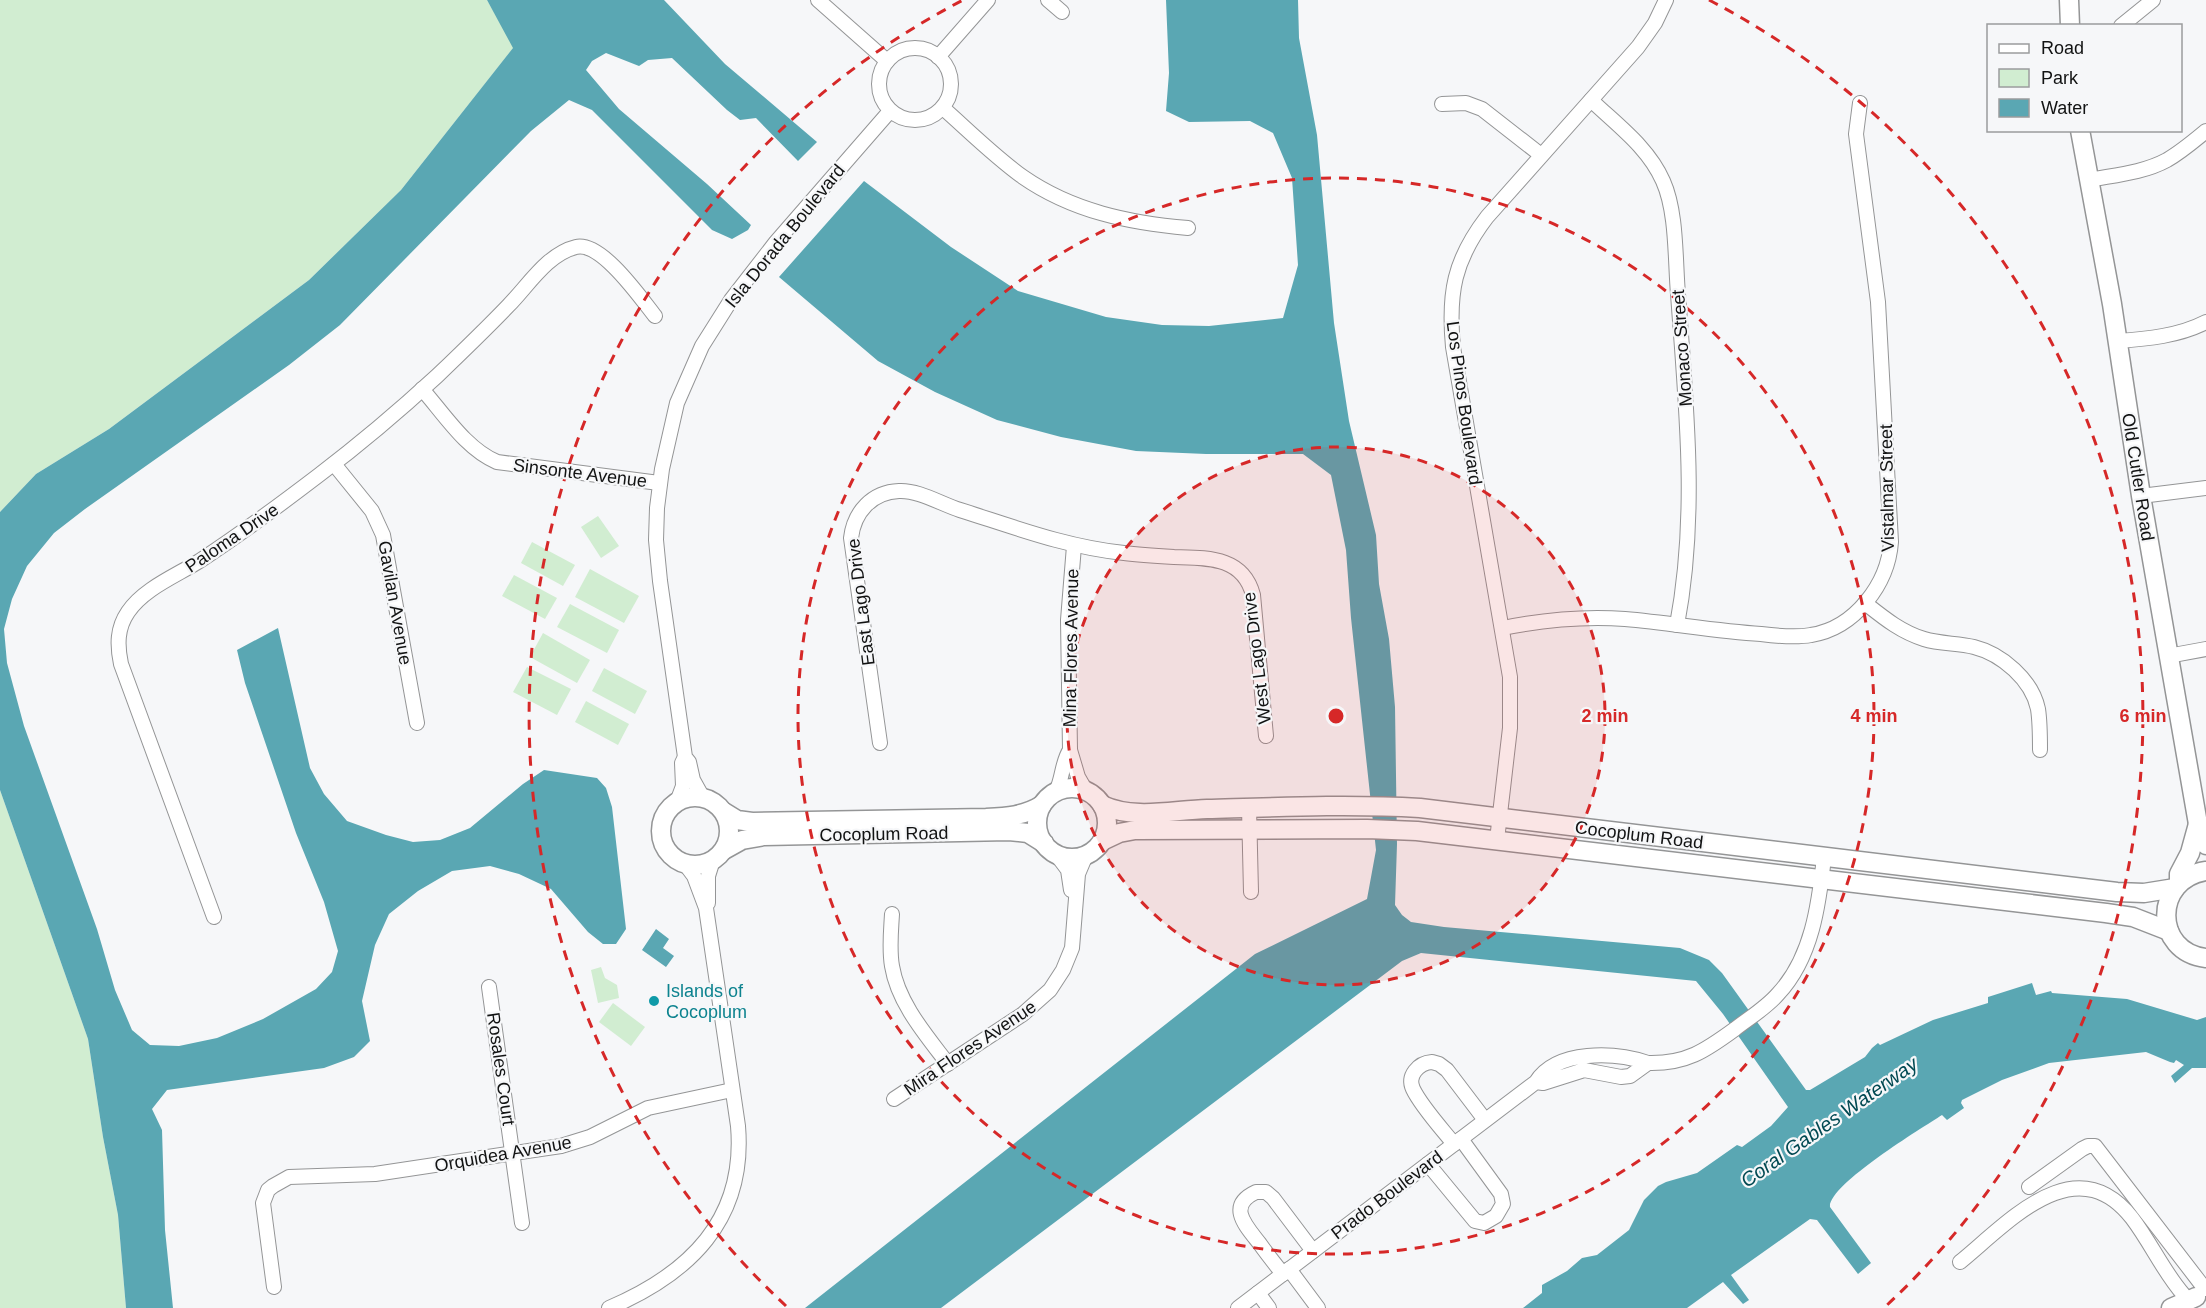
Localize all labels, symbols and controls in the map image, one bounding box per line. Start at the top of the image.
legend [1987,24,2182,132]
text: Road [2041,38,2084,58]
text: Park [2041,68,2079,88]
text: Water [2041,98,2088,118]
street label: Isla Dorada Boulevard [721,160,849,312]
street label: Monaco Street [1668,289,1696,407]
street label: Los Pinos Boulevard [1443,320,1485,486]
street label: Old Cutler Road [2118,412,2158,542]
street label: Vistalmar Street [1876,424,1898,552]
street label: Sinsonte Avenue [512,455,648,491]
street label: Paloma Drive [182,500,282,576]
street label: East Lago Drive [843,537,879,667]
street label: Gavilan Avenue [374,539,416,667]
street label: Mina Flores Avenue [1060,568,1082,728]
street label: West Lago Drive [1239,591,1275,725]
centre of rings [1326,706,1346,726]
text: 2 min [1581,706,1629,726]
text: 4 min [1850,706,1898,726]
text: 6 min [2119,706,2167,726]
street label: Cocoplum Road [1574,817,1704,853]
street label: Cocoplum Road [819,823,949,845]
place label: Islands of Cocoplum [666,981,747,1022]
marker: Islands of Cocoplum [647,994,661,1008]
street label: Mira Flores Avenue [900,996,1040,1100]
street label: Rosales Court [483,1011,519,1127]
water label: Coral Gables Waterway [1736,1052,1922,1191]
street label: Orquidea Avenue [433,1132,573,1176]
street label: Prado Boulevard [1327,1147,1447,1243]

